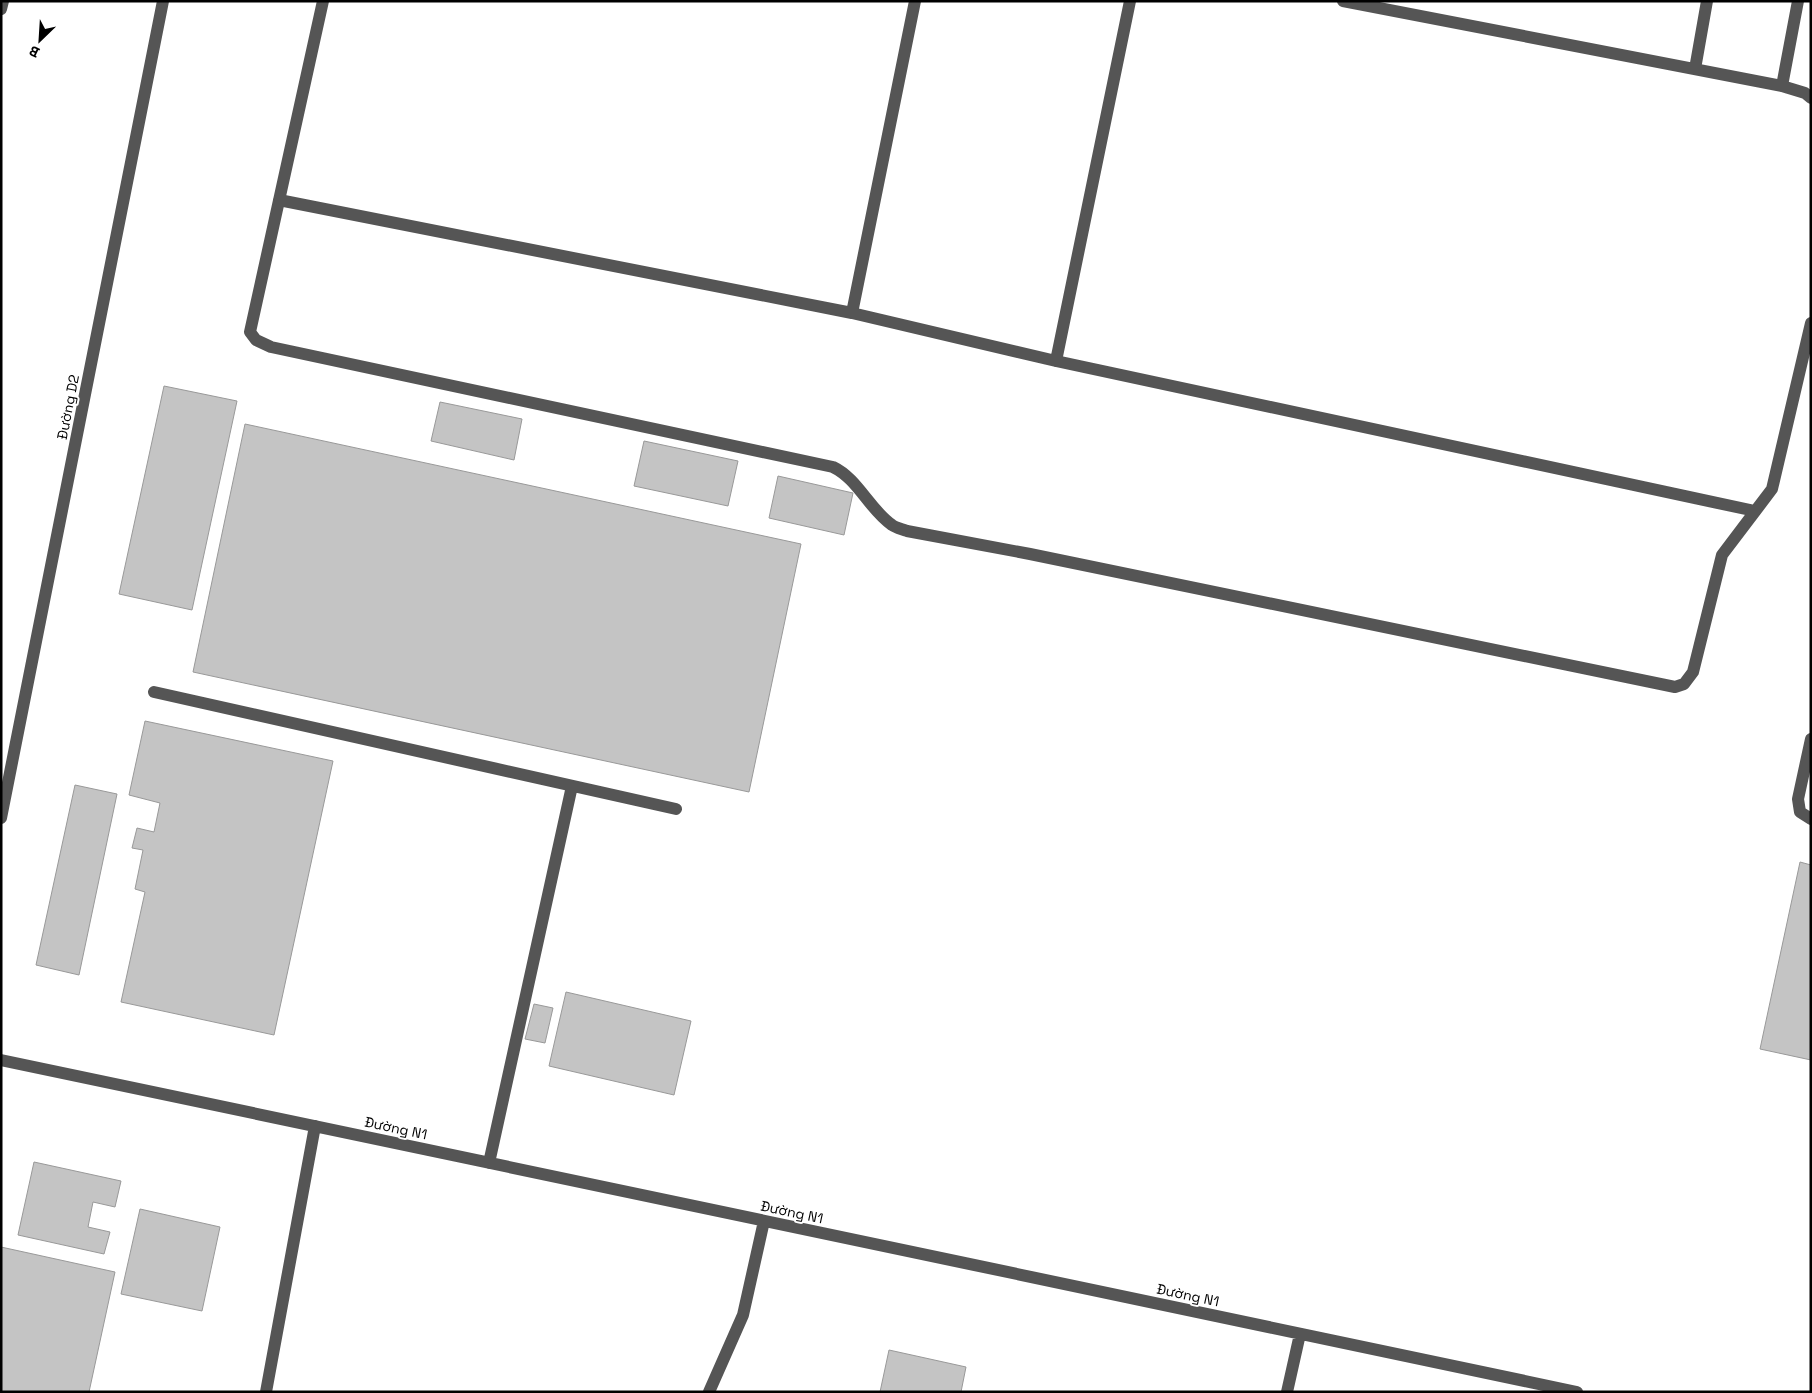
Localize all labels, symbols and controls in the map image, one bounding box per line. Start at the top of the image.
north arrow [15,15,65,65]
text: B [26,42,43,62]
street label: Đường D2 [53,373,83,441]
street label: Đường N1 [363,1113,429,1143]
street label: Đường N1 [759,1197,825,1227]
street label: Đường N1 [1155,1280,1221,1310]

